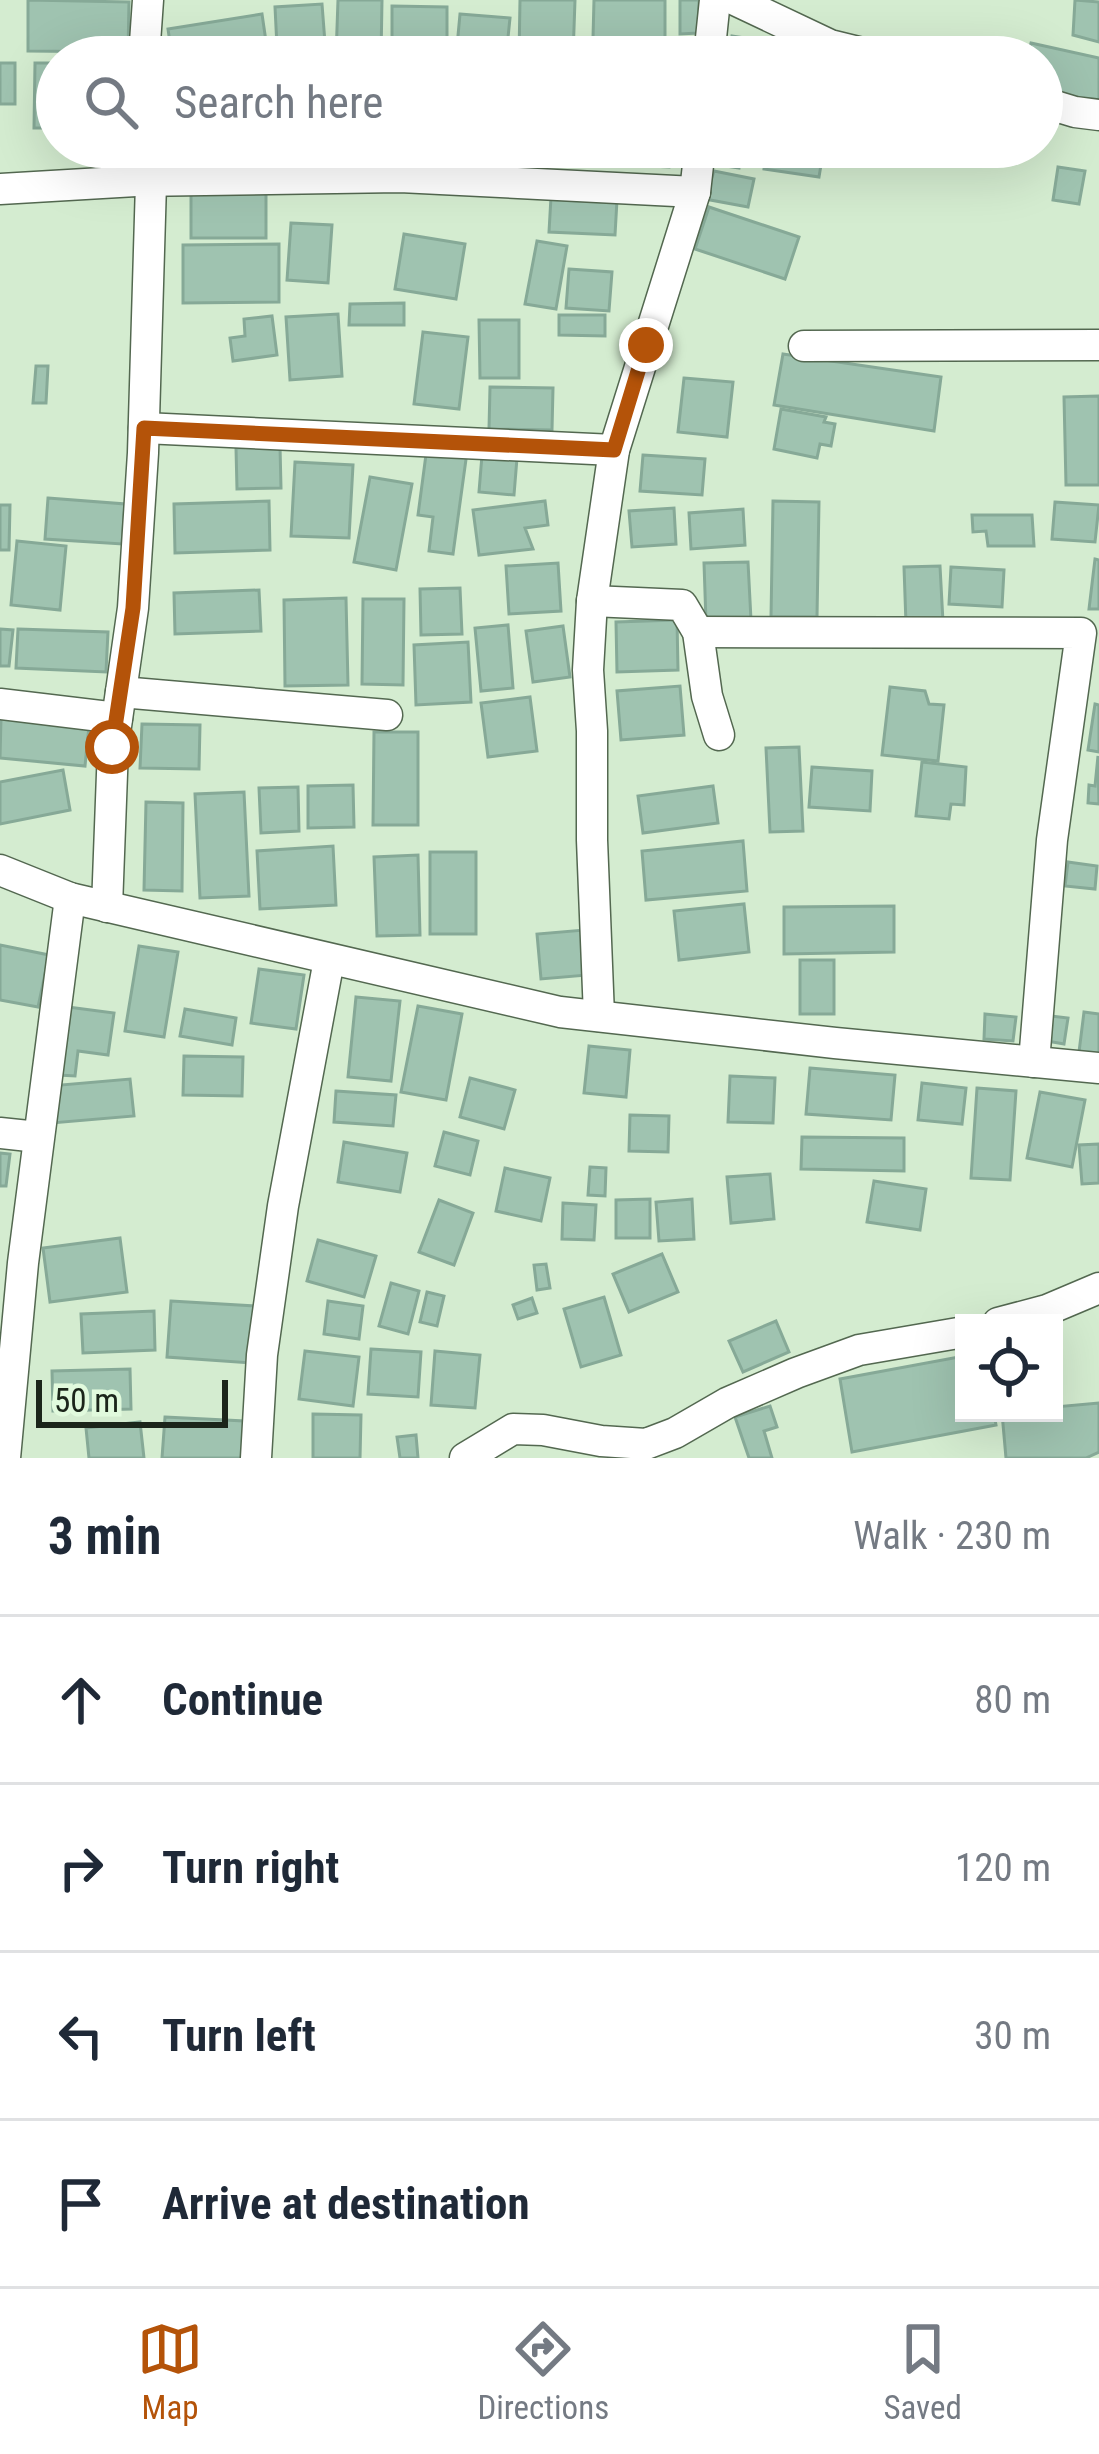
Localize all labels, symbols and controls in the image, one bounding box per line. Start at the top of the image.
search box [36,36,1063,168]
icon: search [78,69,144,135]
text: Search here [174,76,383,129]
route end [619,318,673,372]
route start [85,720,139,774]
map controls [955,1314,1063,1422]
button: locate [955,1314,1063,1422]
scale bar [36,1374,228,1427]
text: 50 m [54,1381,119,1420]
text: 3 min [48,1507,161,1566]
text: Walk · 230 m [853,1513,1051,1559]
icon: ahead [48,1667,114,1733]
text: Continue [162,1673,323,1726]
text: 80 m [974,1677,1051,1723]
icon: right [48,1835,114,1901]
text: Turn right [162,1841,339,1894]
text: 120 m [955,1845,1051,1891]
icon: left [48,2003,114,2069]
text: Turn left [162,2009,316,2062]
text: 30 m [974,2013,1051,2059]
icon: arrive [48,2171,114,2237]
text: Arrive at destination [162,2177,530,2230]
tab: Map [137,2316,203,2427]
tab: Directions [477,2316,609,2427]
tab: Saved [883,2316,962,2427]

